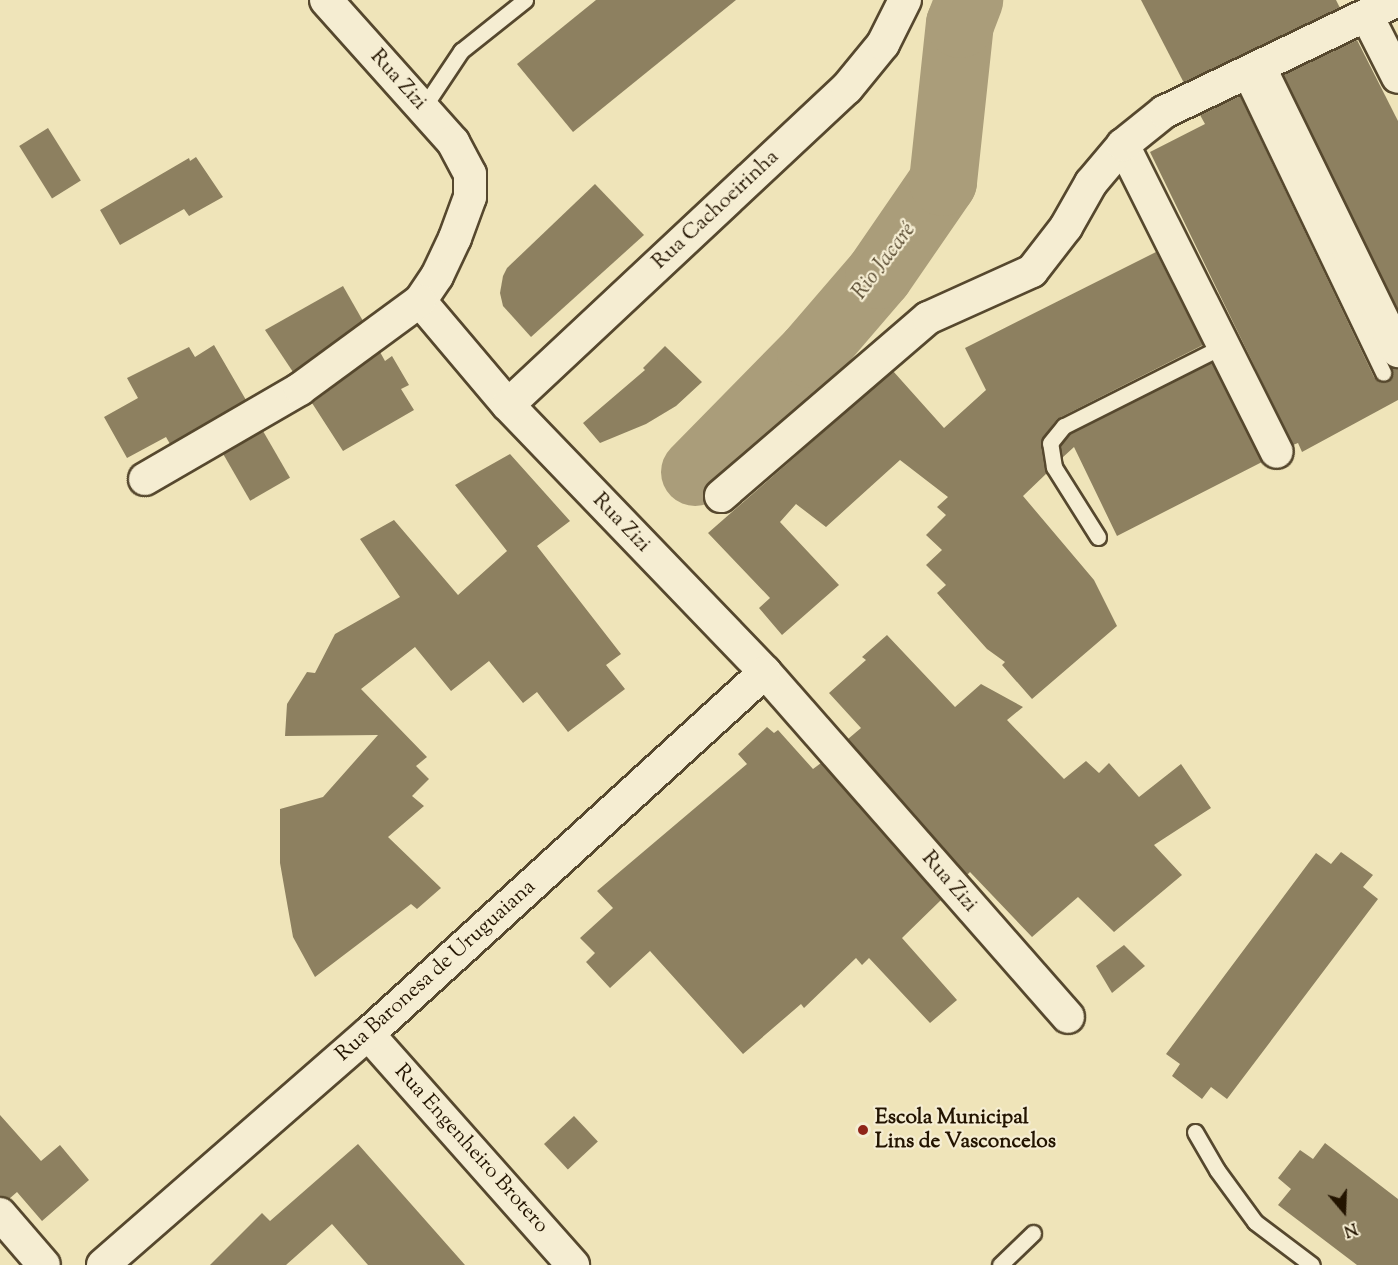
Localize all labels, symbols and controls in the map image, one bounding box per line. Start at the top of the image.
street label: Rua Zizi [364,45,432,115]
street label: Rua Cachoeirinha [648,145,784,275]
water label: Rio Jacaré [848,219,922,305]
street label: Rua Zizi [587,488,655,558]
street label: Rua Zizi [916,846,982,918]
street label: Rua Baronesa de Uruguaiana [331,875,541,1067]
street label: Rua Engenheiro Brotero [389,1059,553,1239]
place label: Escola Municipal Lins de Vasconcelos [875,1105,1056,1155]
marker: Escola Municipal Lins de Vasconcelos [856,1123,870,1137]
north arrow [1314,1181,1374,1241]
text: N [1340,1216,1360,1241]

